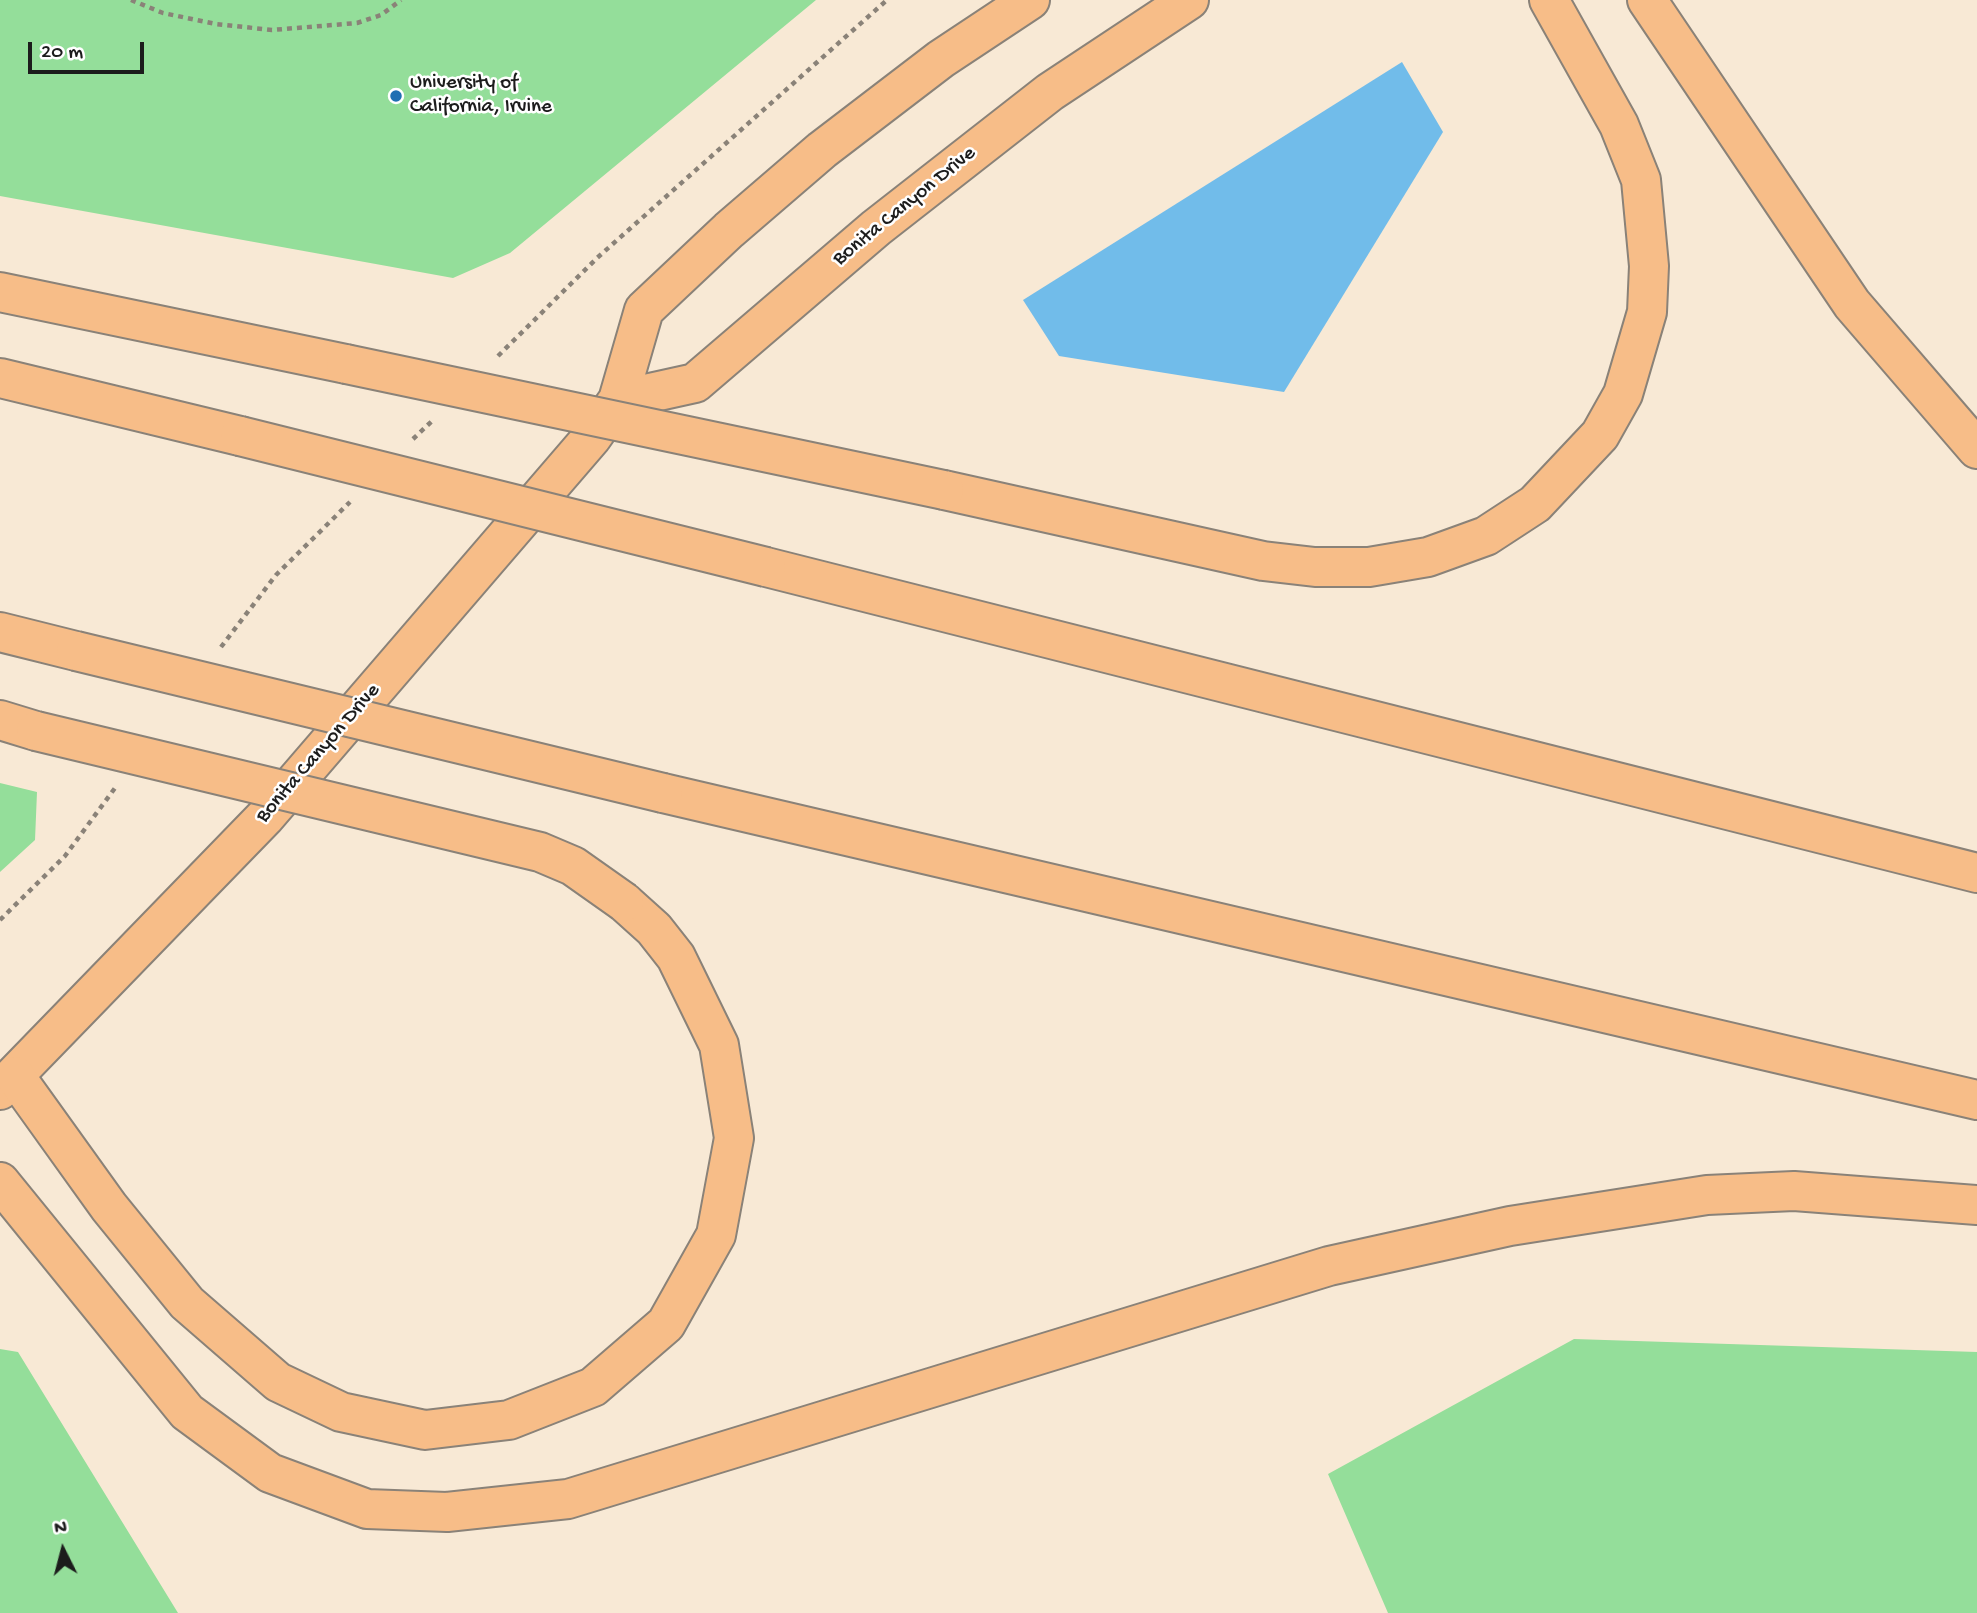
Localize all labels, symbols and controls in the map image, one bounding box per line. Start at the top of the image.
scale bar [32,28,147,72]
text: 20 m [41,41,83,66]
place label: University of California, Irvine [410,71,552,121]
marker: University of California, Irvine [388,88,404,104]
street label: Bonita Canyon Drive [829,142,981,272]
street label: Bonita Canyon Drive [252,679,386,829]
north arrow [28,1515,98,1585]
text: N [53,1517,68,1541]

